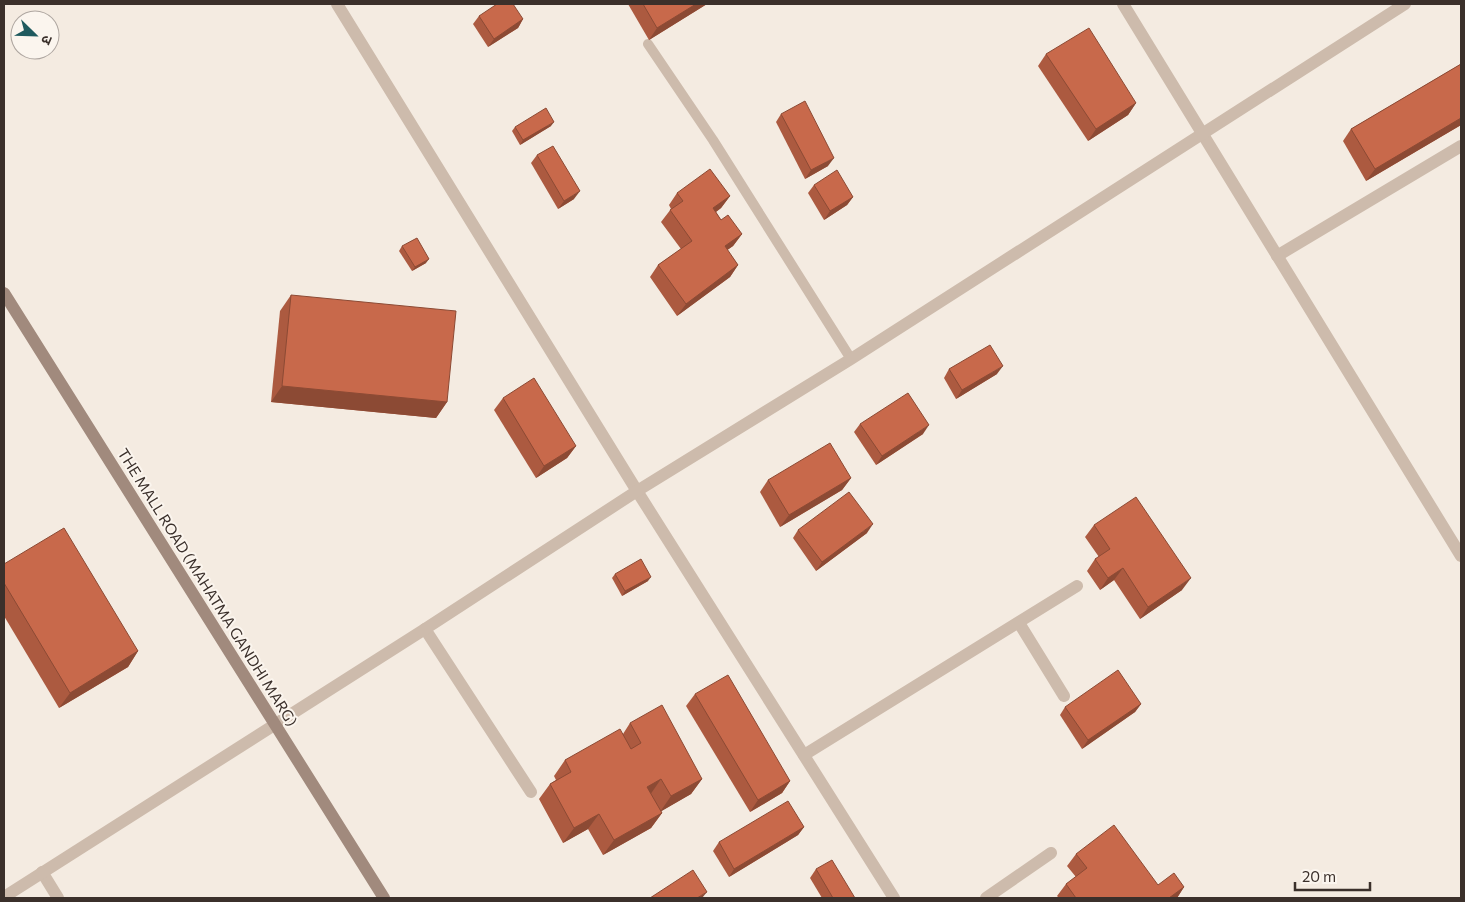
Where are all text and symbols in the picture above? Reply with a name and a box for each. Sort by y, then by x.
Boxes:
north arrow [10,10,60,60]
text: उ [38,33,57,48]
street label: THE MALL ROAD (MAHATMA GANDHI MARG) [115,445,301,729]
scale bar [1295,860,1370,892]
text: 20 m [1302,867,1336,885]

